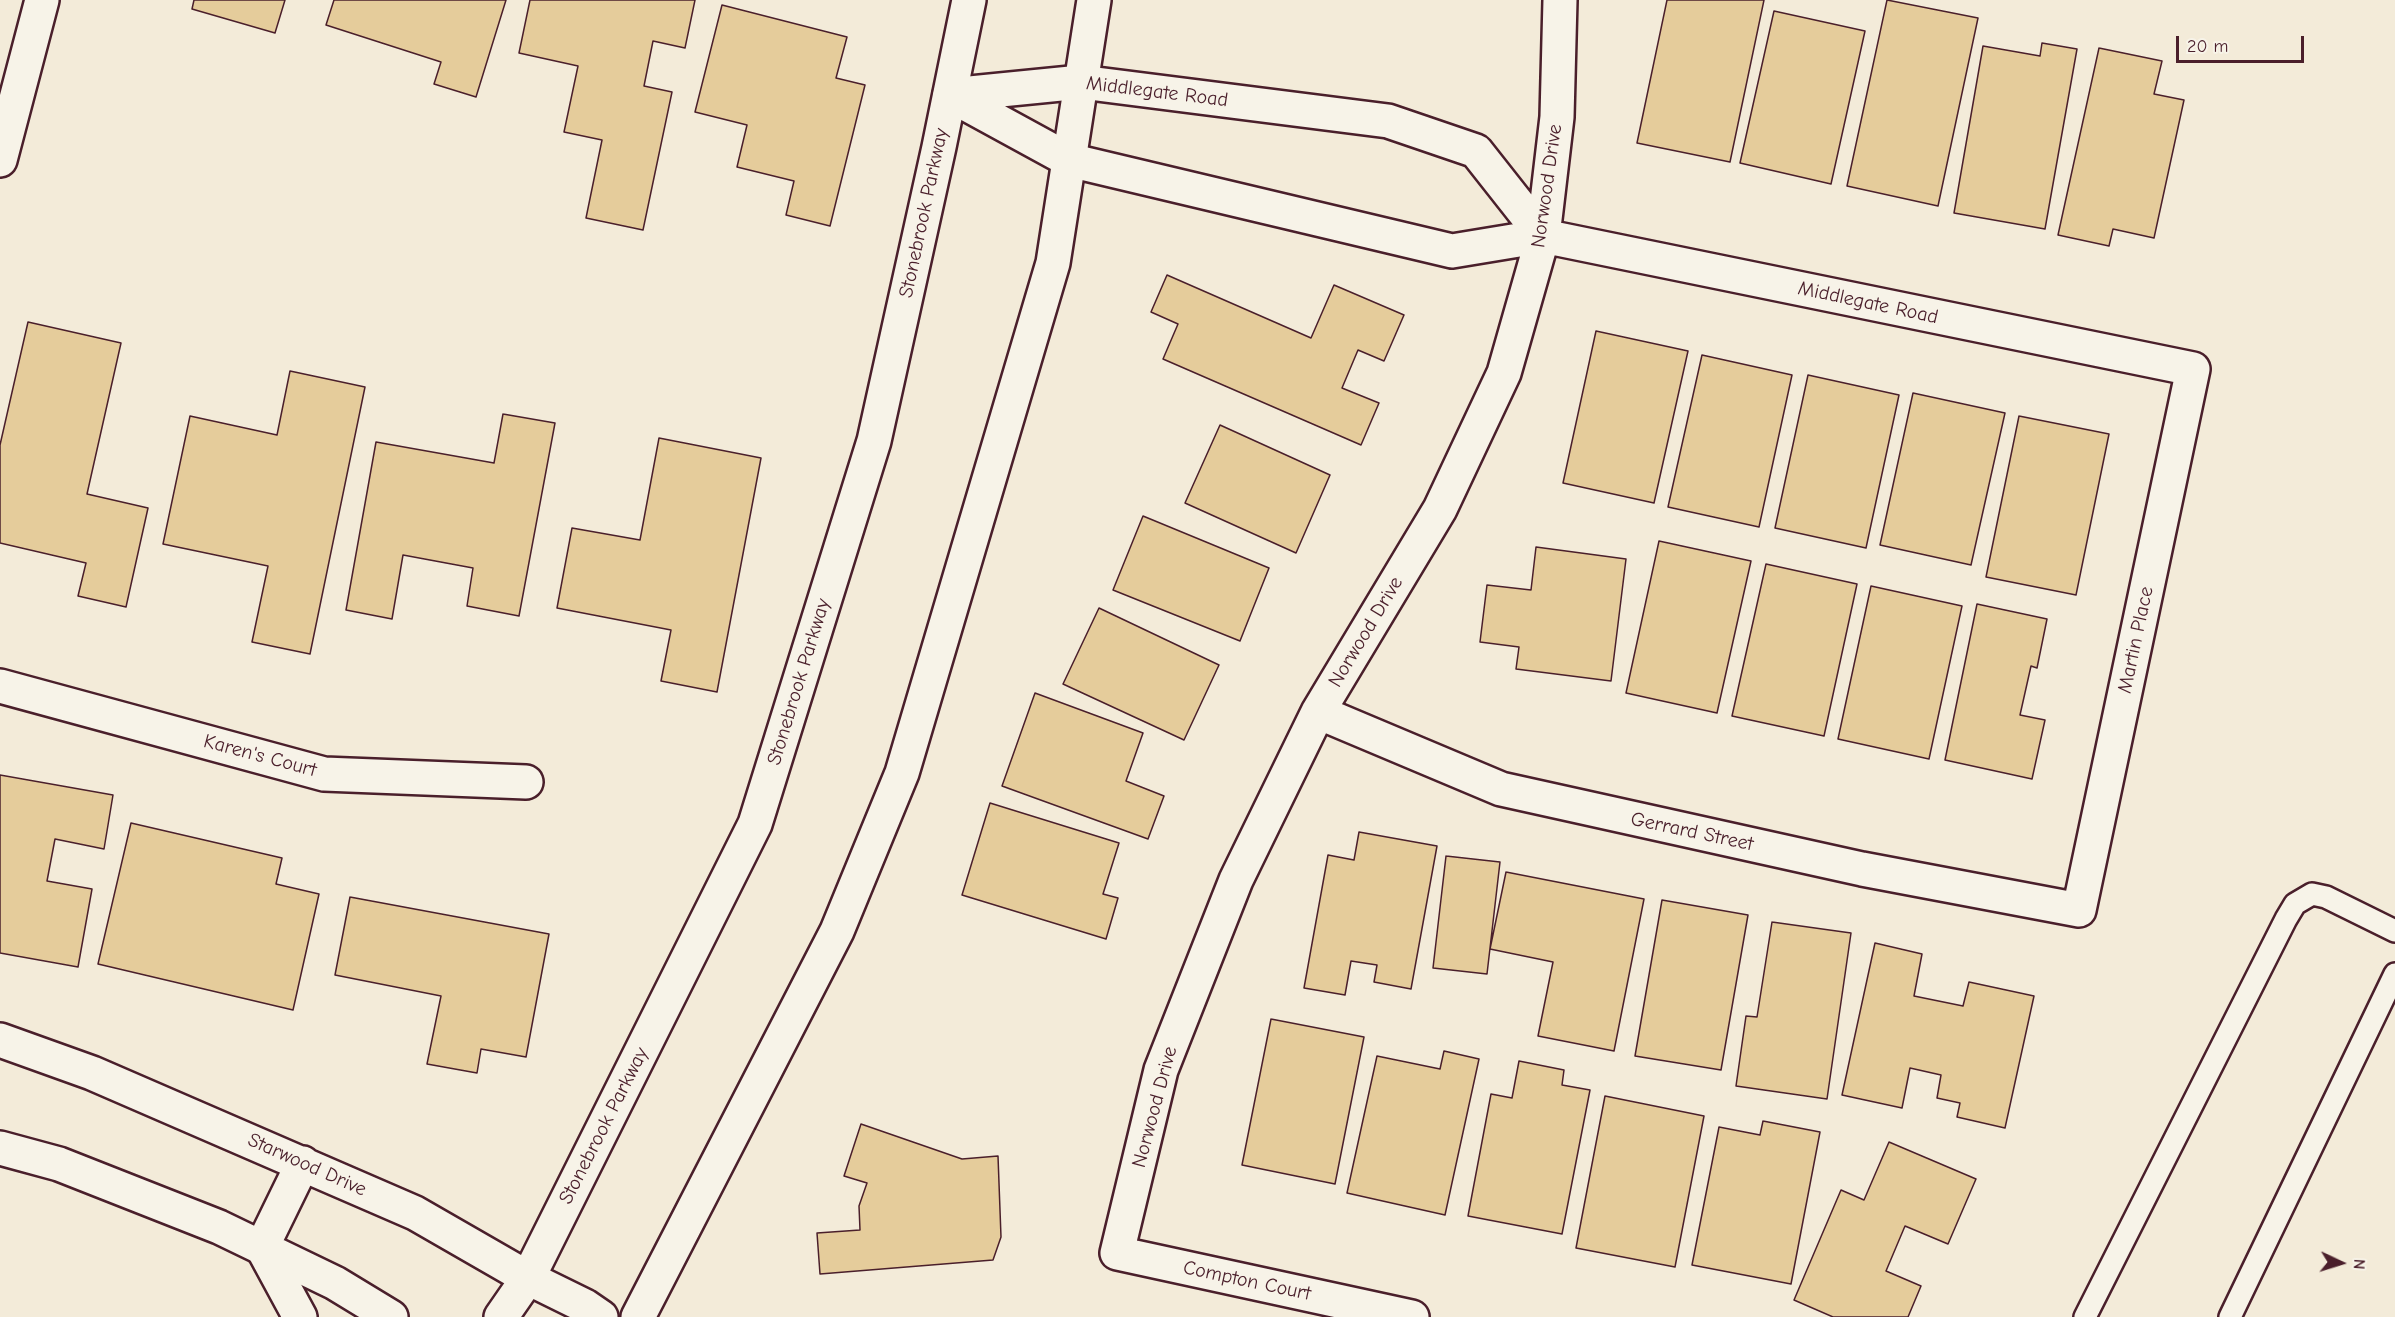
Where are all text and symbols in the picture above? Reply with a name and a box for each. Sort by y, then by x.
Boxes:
scale bar [2179,24,2306,62]
text: 20 m [2187,36,2228,57]
street label: Middlegate Road [1085,71,1229,113]
street label: Norwood Drive [1526,123,1568,249]
street label: Stonebrook Parkway [894,126,954,300]
street label: Middlegate Road [1796,276,1940,330]
street label: Norwood Drive [1324,572,1408,692]
street label: Martin Place [2113,584,2159,696]
street label: Stonebrook Parkway [762,596,836,768]
street label: Karen's Court [201,729,319,783]
street label: Gerrard Street [1628,807,1756,857]
street label: Stonebrook Parkway [554,1044,654,1208]
street label: Norwood Drive [1127,1044,1183,1170]
street label: Starwood Drive [244,1128,370,1202]
north arrow [2311,1233,2371,1293]
street label: Compton Court [1181,1256,1313,1306]
text: N [2350,1258,2368,1270]

